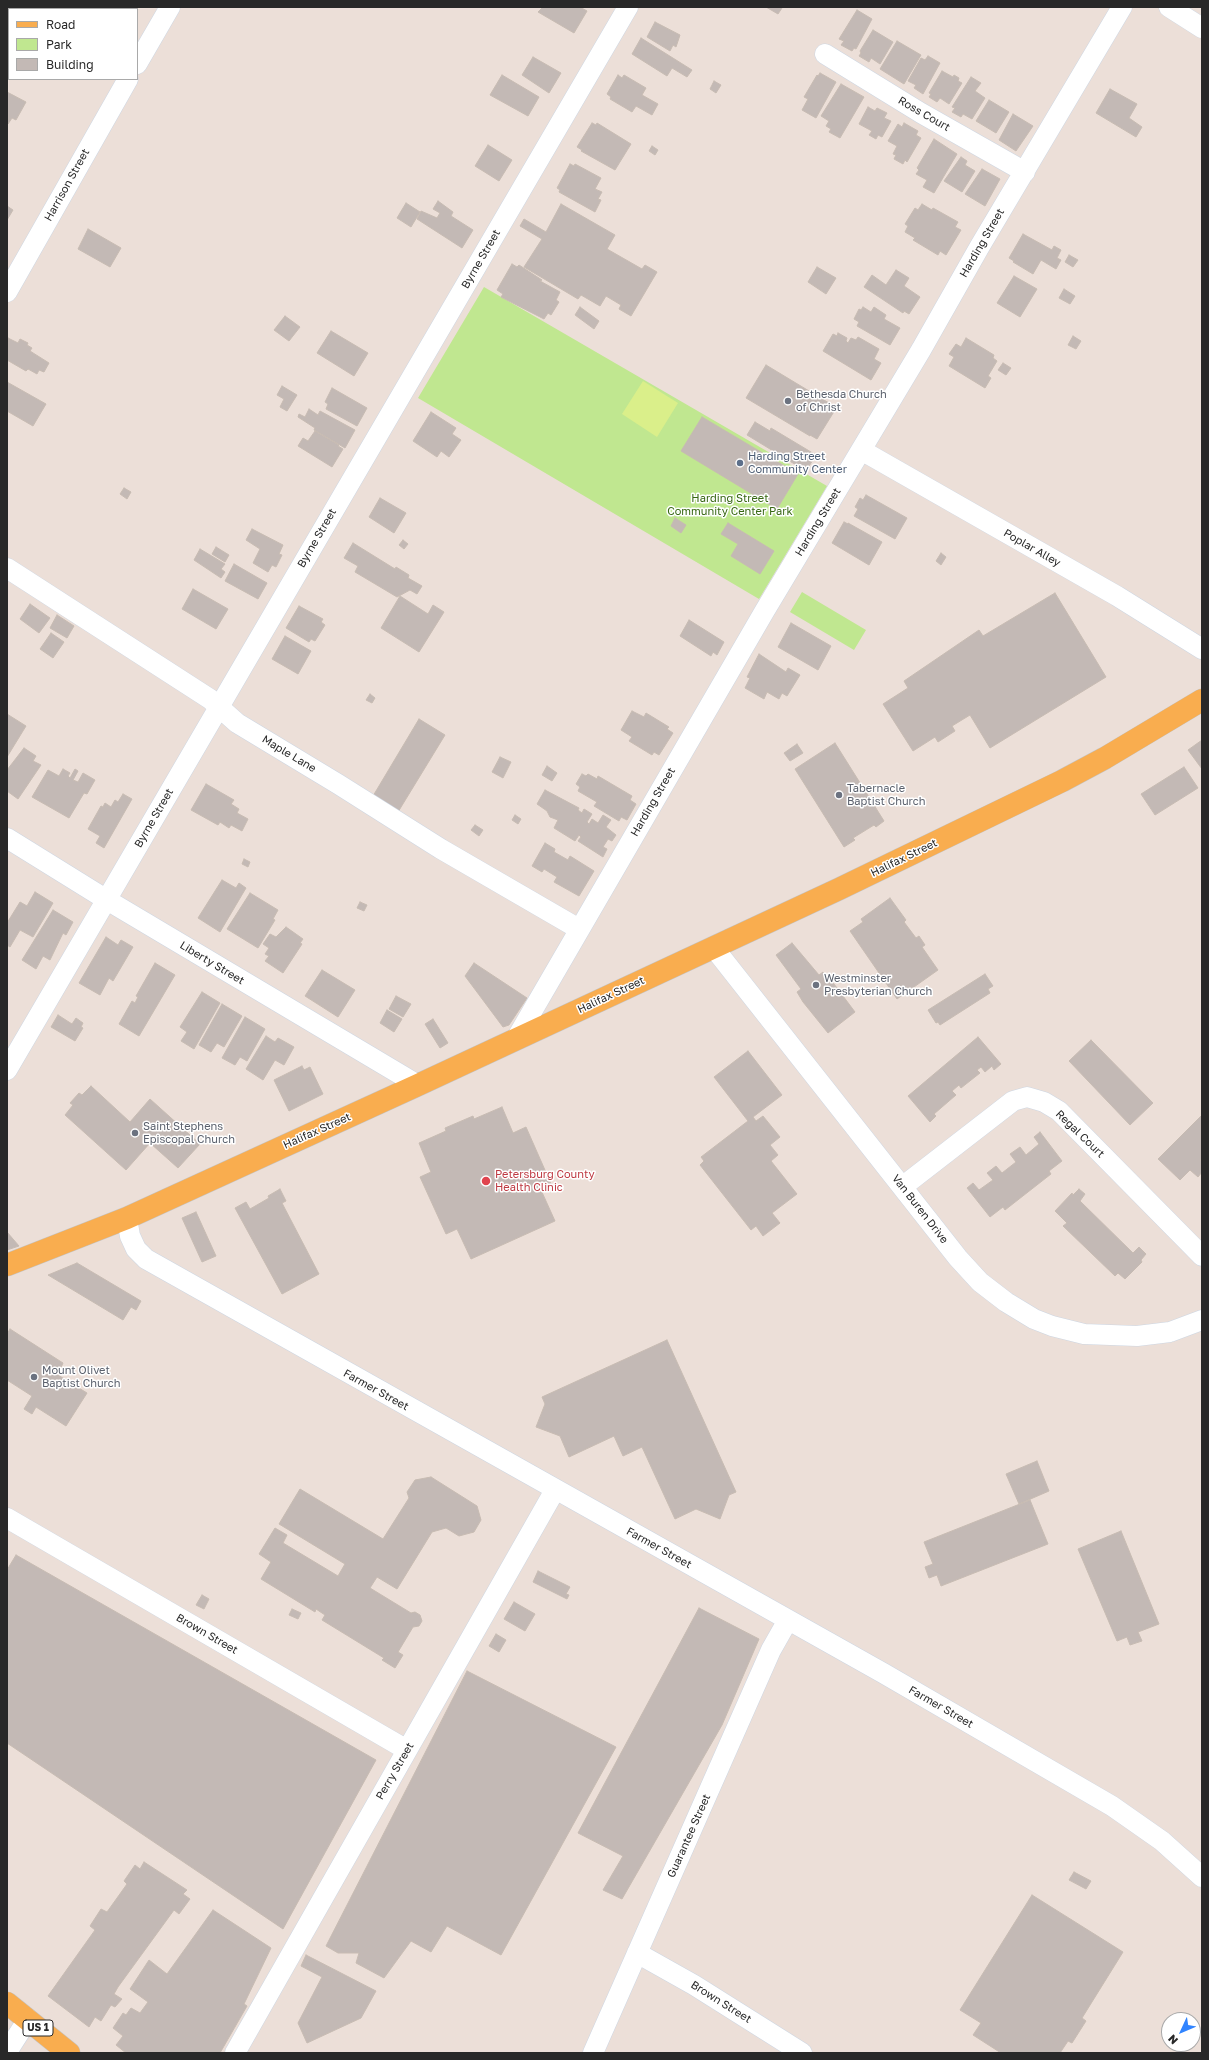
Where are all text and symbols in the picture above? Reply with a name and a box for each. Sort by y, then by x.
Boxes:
legend [8,8,138,80]
text: Road [46,17,75,32]
text: Park [46,37,72,52]
text: Building [46,57,94,72]
street label: Ross Court [896,94,952,134]
street label: Harrison Street [42,147,92,223]
street label: Harding Street [957,206,1007,280]
street label: Byrne Street [459,227,503,291]
place label: Bethesda Church of Christ [796,388,887,414]
marker: Bethesda Church of Christ [783,396,793,406]
place label: Harding Street Community Center [748,450,847,476]
marker: Harding Street Community Center [735,458,745,468]
street label: Harding Street [792,485,844,559]
park label: Harding Street Community Center Park [667,492,793,518]
street label: Byrne Street [295,506,339,570]
street label: Poplar Alley [1001,526,1063,570]
street label: Maple Lane [260,733,318,775]
street label: Harding Street [628,765,678,839]
place label: Tabernacle Baptist Church [847,782,926,808]
street label: Byrne Street [132,786,176,850]
marker: Tabernacle Baptist Church [834,790,844,800]
street label: Halifax Street [869,836,939,880]
street label: Liberty Street [177,939,247,987]
place label: Westminster Presbyterian Church [824,972,932,998]
street label: Halifax Street [575,974,647,1016]
marker: Westminster Presbyterian Church [811,980,821,990]
street label: Regal Court [1053,1107,1107,1161]
street label: Halifax Street [281,1110,353,1152]
place label: Saint Stephens Episcopal Church [143,1120,235,1146]
marker: Saint Stephens Episcopal Church [130,1128,140,1138]
place label: Petersburg County Health Clinic [495,1168,595,1194]
street label: Van Buren Drive [889,1172,951,1246]
marker: Petersburg County Health Clinic [480,1175,492,1187]
place label: Mount Olivet Baptist Church [42,1364,121,1390]
street label: Farmer Street [341,1367,411,1413]
marker: Mount Olivet Baptist Church [29,1372,39,1382]
street label: Farmer Street [624,1525,694,1571]
street label: Brown Street [174,1611,240,1657]
street label: Farmer Street [906,1683,976,1731]
street label: Perry Street [373,1740,417,1802]
street label: Guarantee Street [665,1792,713,1880]
street label: Brown Street [688,1978,754,2026]
north arrow [1161,2012,1201,2052]
road number: US 1 [23,2020,53,2036]
text: N [1165,2032,1180,2048]

